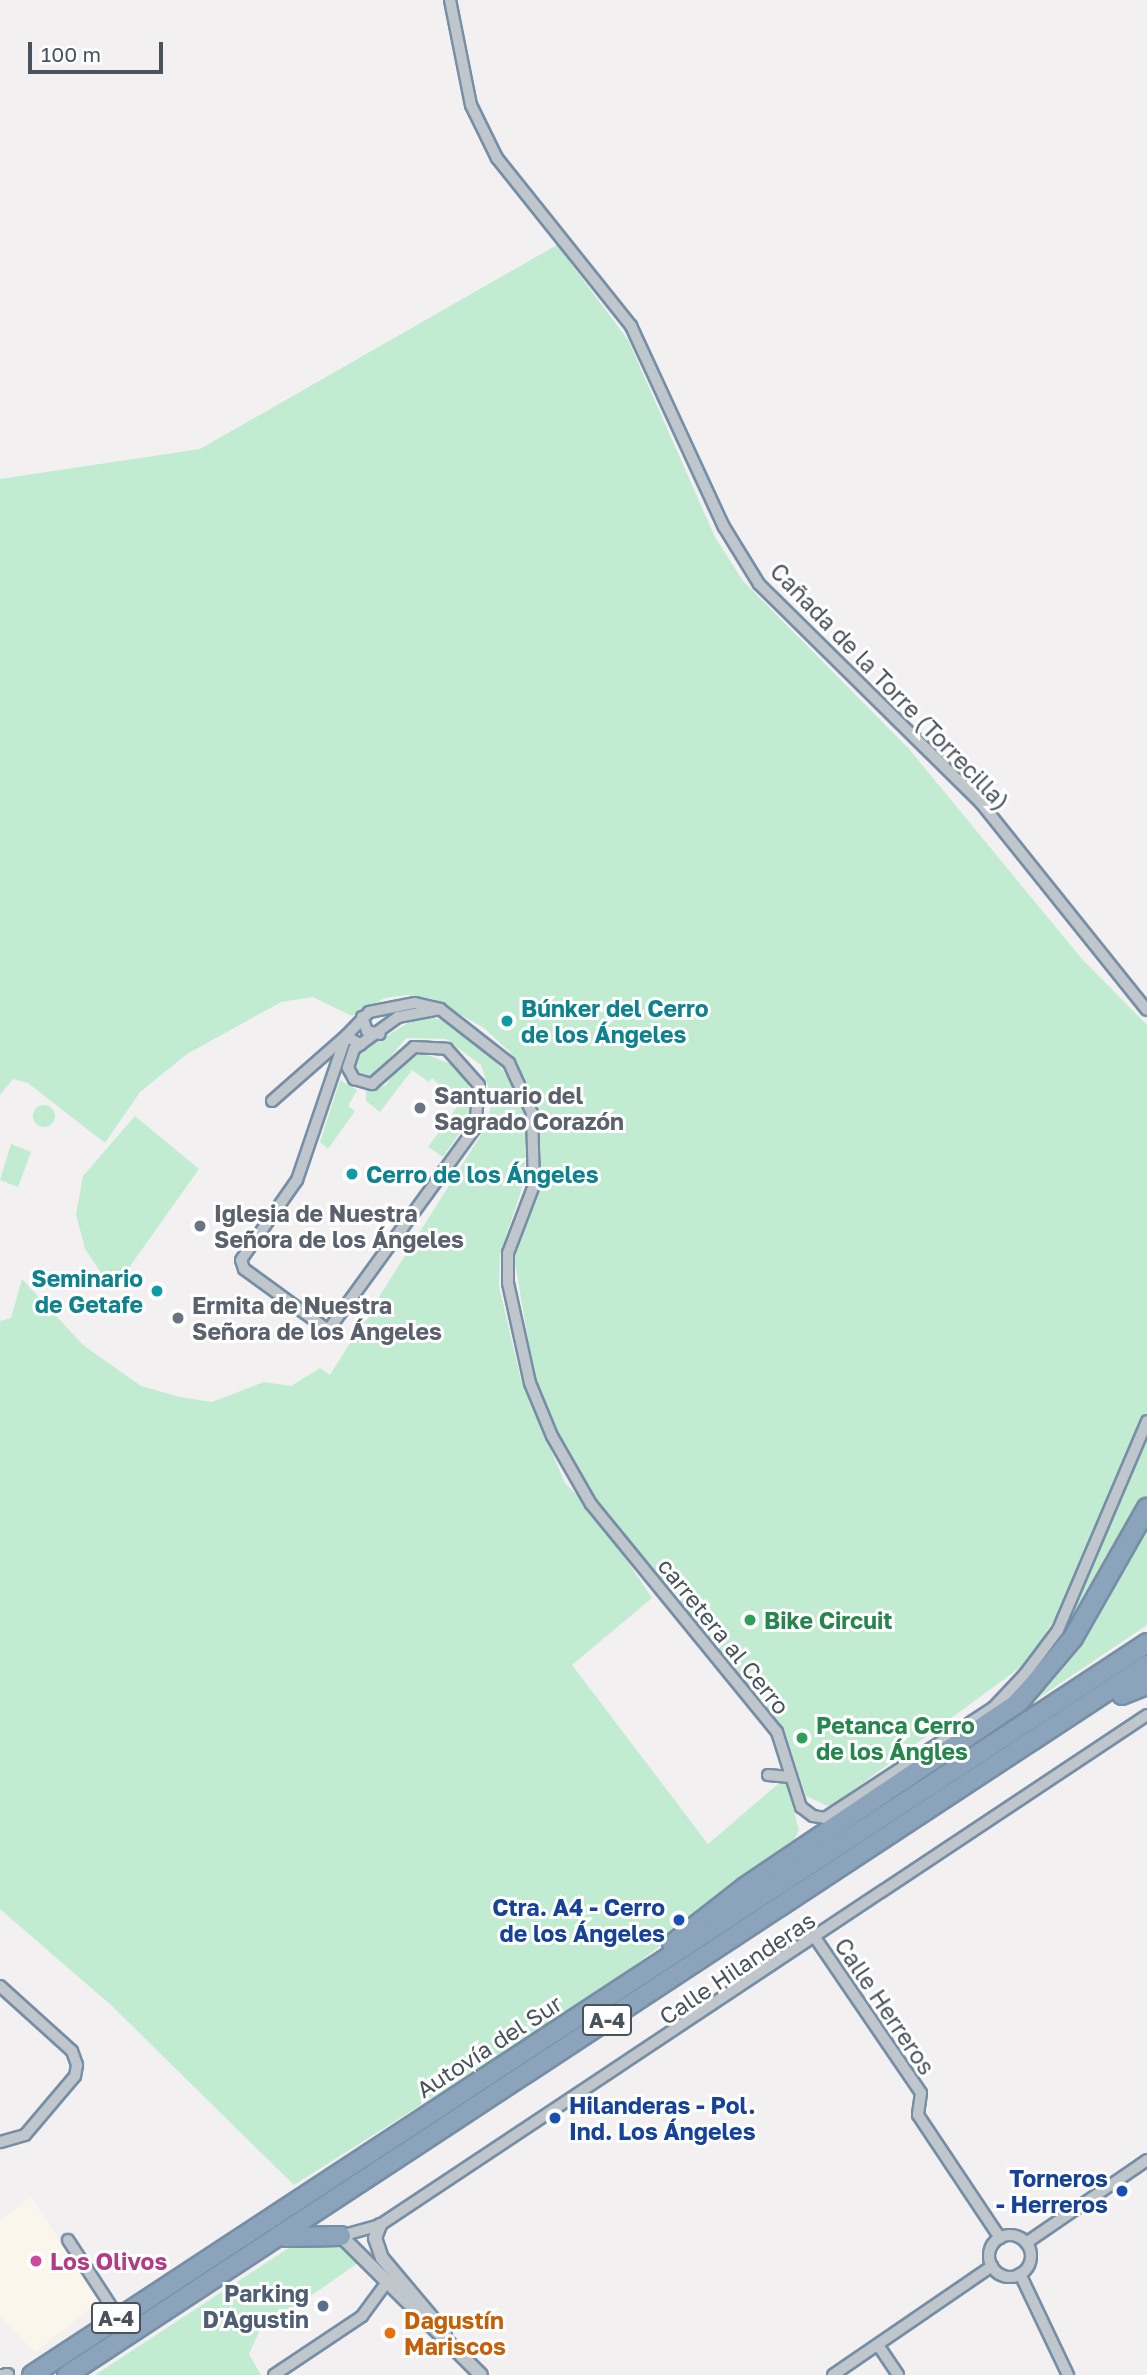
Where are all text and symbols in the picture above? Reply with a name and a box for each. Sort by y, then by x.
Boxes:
scale bar [32,28,166,72]
text: 100 m [41,41,101,67]
street label: Cañada de la Torre (Torrecilla) [765,557,1015,815]
place label: Búnker del Cerro de los Ángeles [521,994,708,1048]
marker: Búnker del Cerro de los Ángeles [499,1013,515,1029]
place label: Santuario del Sagrado Corazón [434,1081,624,1135]
marker: Santuario del Sagrado Corazón [412,1100,428,1116]
place label: Cerro de los Ángeles [366,1160,599,1188]
marker: Cerro de los Ángeles [344,1166,360,1182]
place label: Iglesia de Nuestra Señora de los Ángeles [214,1199,464,1253]
marker: Iglesia de Nuestra Señora de los Ángeles [192,1218,208,1234]
place label: Seminario de Getafe [31,1264,143,1318]
marker: Seminario de Getafe [149,1283,165,1299]
place label: Ermita de Nuestra Señora de los Ángeles [192,1291,442,1345]
marker: Ermita de Nuestra Señora de los Ángeles [170,1310,186,1326]
street label: carretera al Cerro [652,1552,796,1720]
place label: Bike Circuit [764,1606,892,1634]
marker: Bike Circuit [742,1612,758,1628]
place label: Petanca Cerro de los Ángles [816,1711,975,1765]
marker: Petanca Cerro de los Ángles [794,1730,810,1746]
place label: Ctra. A4 - Cerro de los Ángeles [492,1893,665,1947]
street label: Calle Hilanderas [654,1906,820,2030]
marker: Ctra. A4 - Cerro de los Ángeles [671,1912,687,1928]
street label: Calle Herreros [829,1932,941,2080]
street label: Autovía del Sur [411,1989,567,2103]
road number: A-4 [581,2002,633,2038]
place label: Hilanderas - Pol. Ind. Los Ángeles [569,2091,756,2145]
marker: Hilanderas - Pol. Ind. Los Ángeles [547,2110,563,2126]
place label: Torneros - Herreros [996,2164,1108,2218]
marker: Torneros - Herreros [1114,2183,1130,2199]
place label: Los Olivos [50,2247,167,2275]
marker: Los Olivos [28,2253,44,2269]
place label: Parking D'Agustin [202,2279,309,2333]
marker: Parking D'Agustin [315,2298,331,2314]
road number: A-4 [90,2300,142,2336]
place label: Dagustín Mariscos [404,2306,506,2360]
marker: Dagustín Mariscos [382,2325,398,2341]

